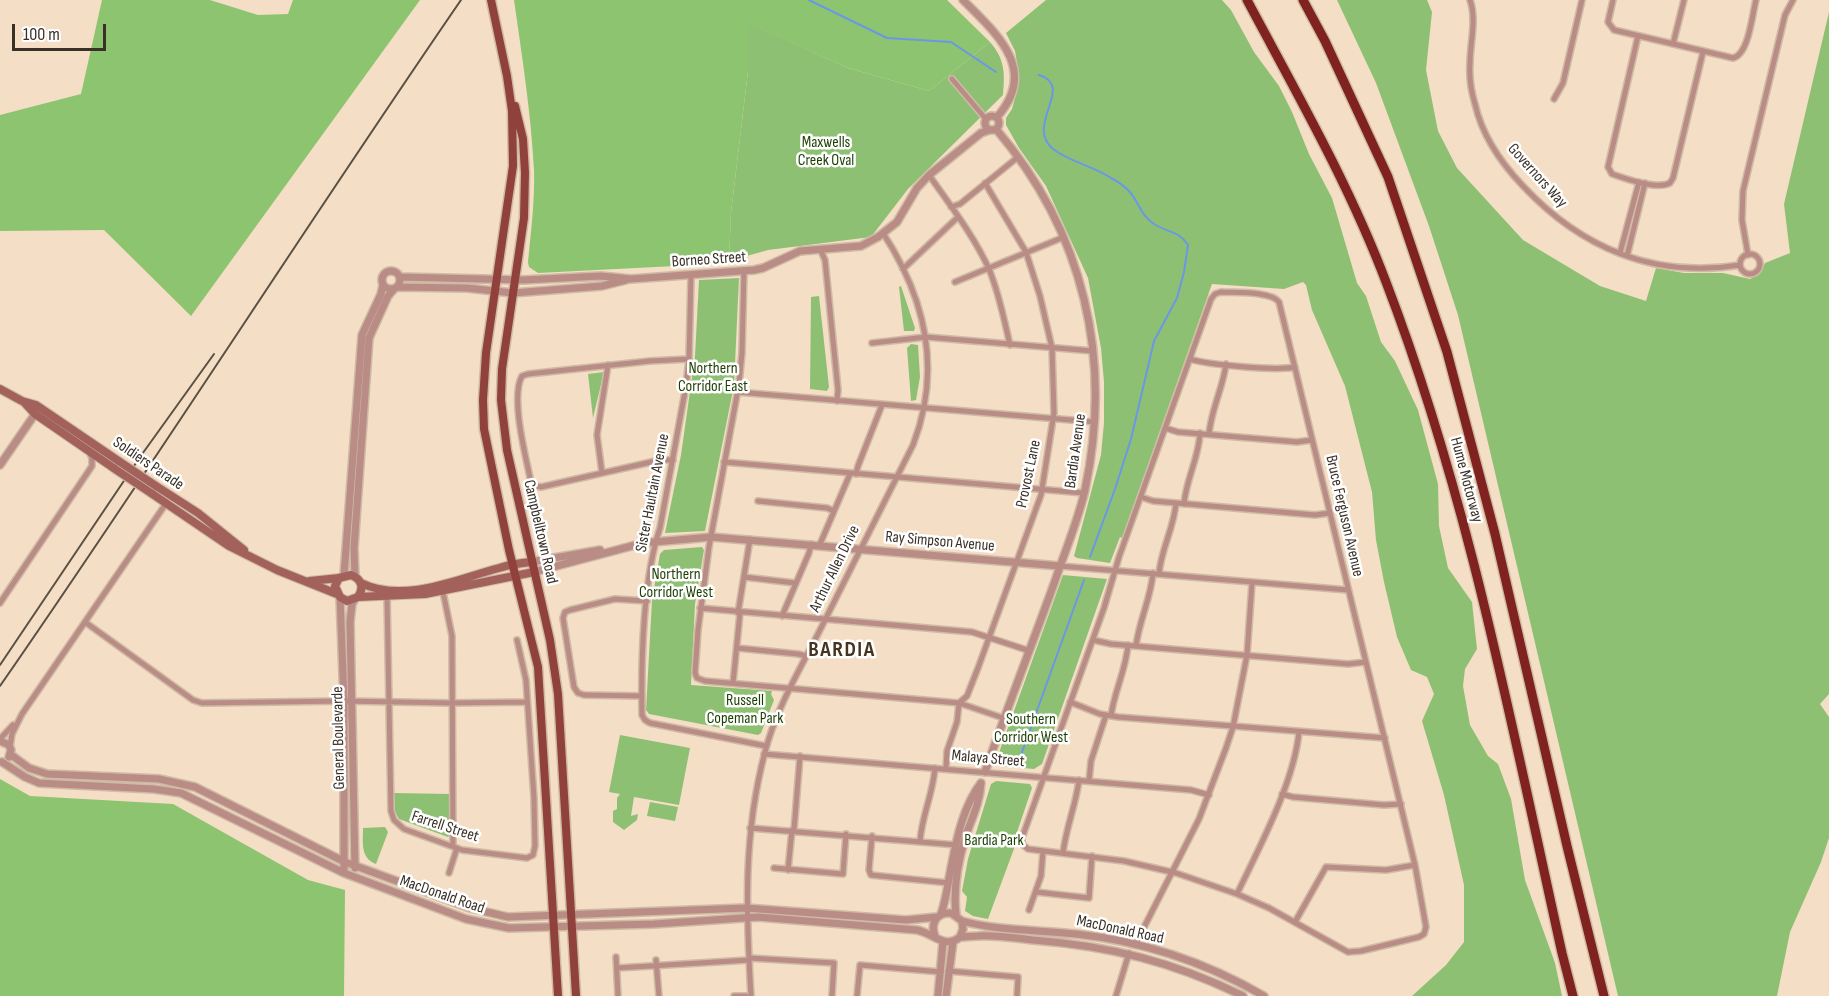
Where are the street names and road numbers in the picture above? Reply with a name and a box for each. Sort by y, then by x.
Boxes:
street label: Governors Way [1503,140,1571,212]
street label: Borneo Street [671,248,747,272]
street label: Bardia Avenue [1061,412,1091,490]
street label: Sister Haultain Avenue [632,432,674,554]
street label: Soldiers Parade [109,433,187,495]
street label: Hume Motorway [1445,435,1487,525]
street label: Provost Lane [1012,438,1046,510]
street label: Bruce Ferguson Avenue [1321,453,1367,579]
street label: Campbelltown Road [519,478,561,586]
street label: Arthur Allen Drive [806,522,864,616]
street label: Ray Simpson Avenue [885,528,995,556]
street label: General Boulevarde [329,686,349,790]
street label: Malaya Street [951,746,1025,772]
street label: Farrell Street [409,807,481,847]
street label: MacDonald Road [397,872,487,918]
street label: MacDonald Road [1075,911,1165,949]

